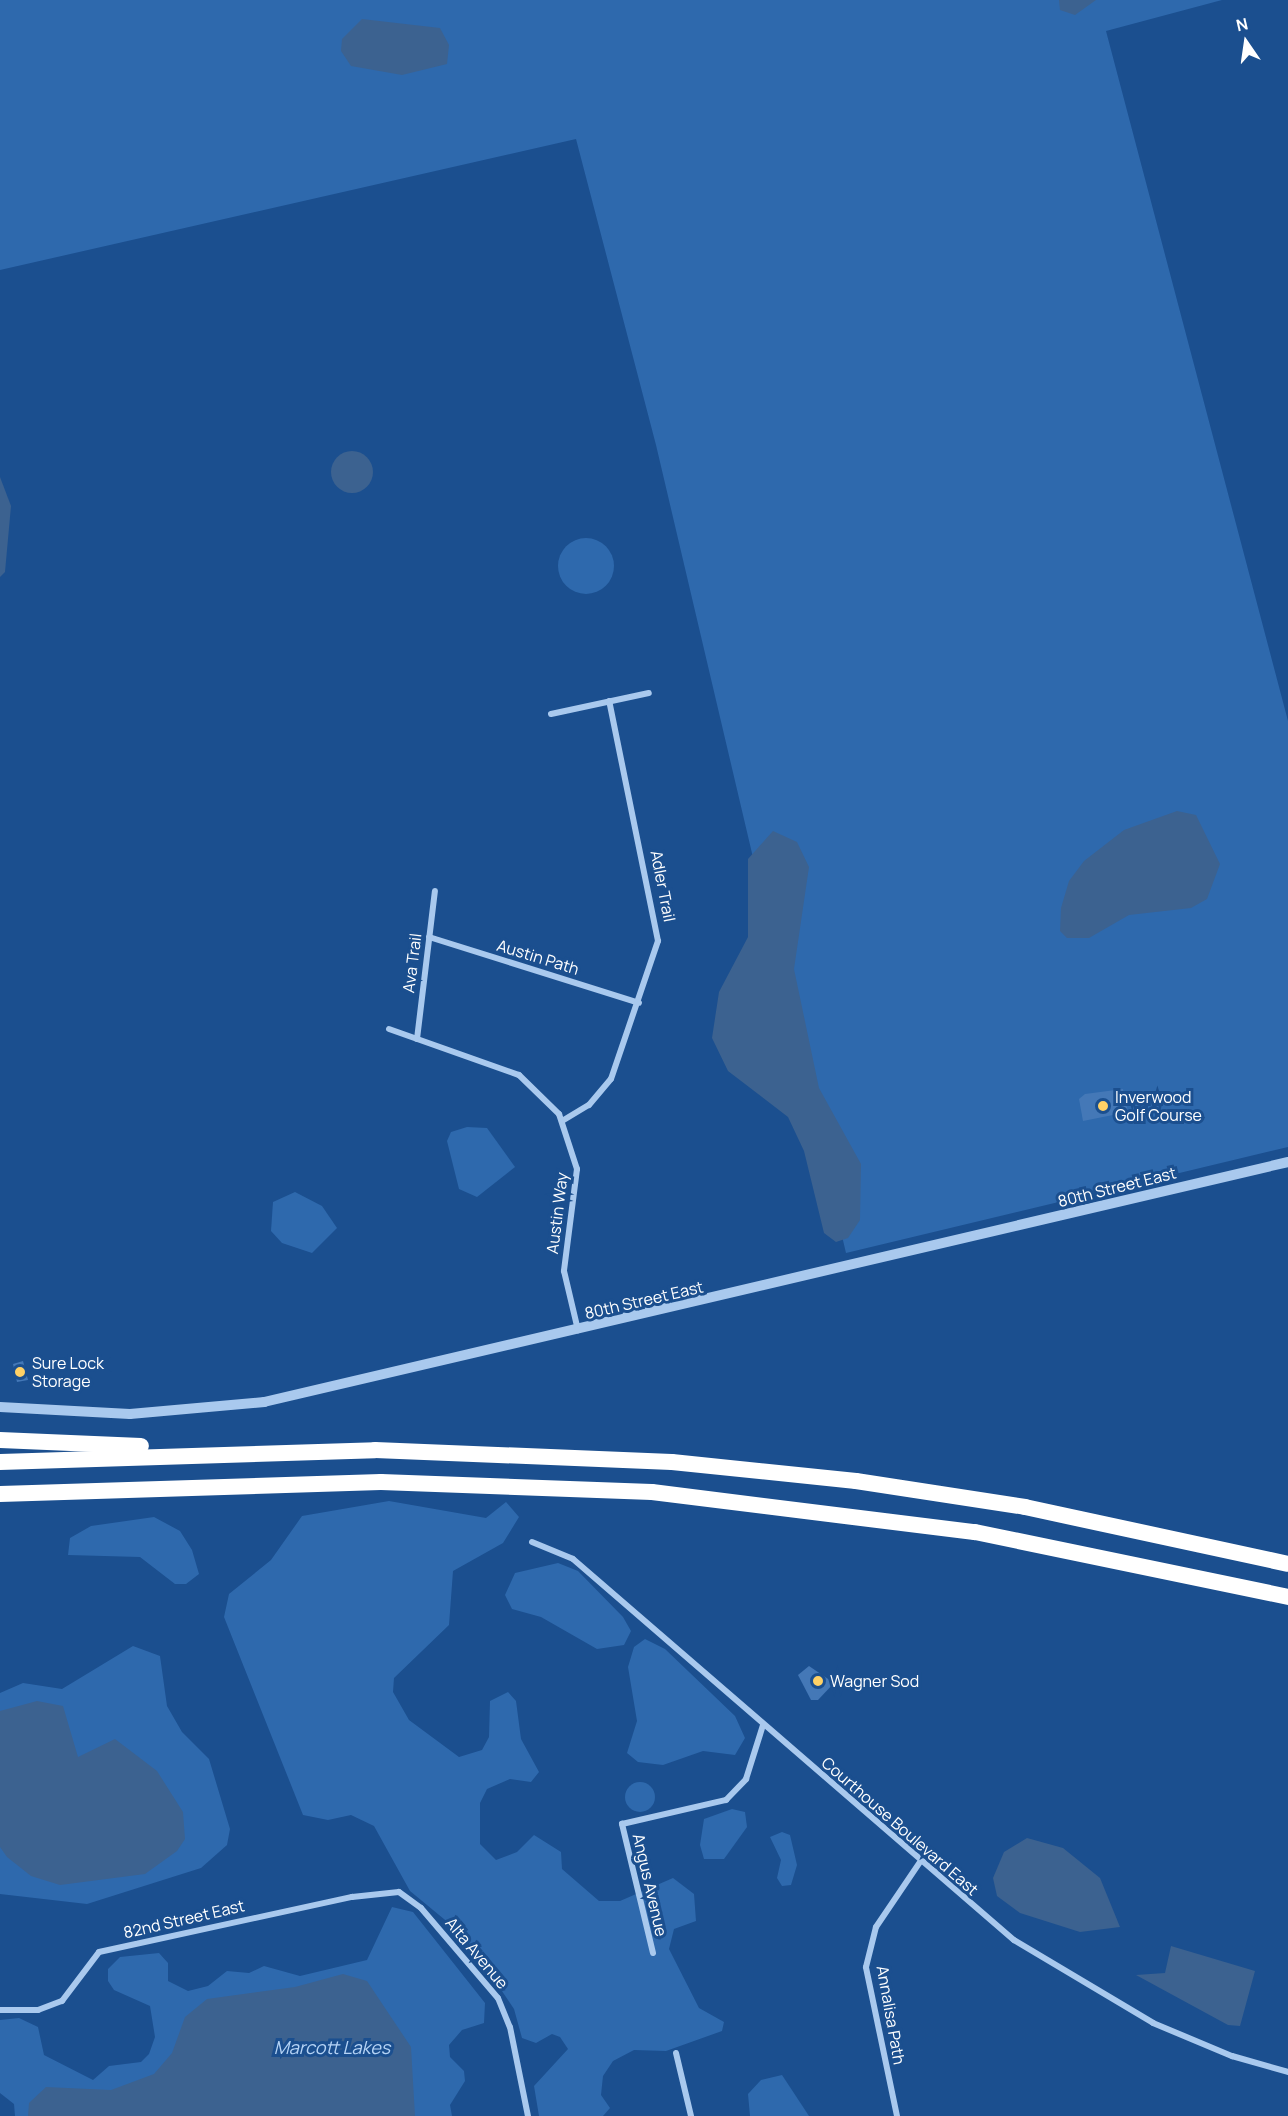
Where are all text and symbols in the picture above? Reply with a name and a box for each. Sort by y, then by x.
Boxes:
north arrow [1216,12,1276,72]
text: N [1234,12,1250,36]
street label: Adler Trail [647,849,679,923]
street label: Ava Trail [399,932,425,994]
street label: Austin Path [495,935,581,979]
place label: Inverwood Golf Course [1115,1087,1202,1125]
marker: Inverwood Golf Course [1096,1099,1110,1113]
street label: 80th Street East [1056,1163,1178,1211]
street label: Austin Way [542,1171,572,1255]
street label: 80th Street East [583,1277,705,1323]
place label: Sure Lock Storage [32,1353,104,1391]
marker: Sure Lock Storage [13,1365,27,1379]
place label: Wagner Sod [830,1671,919,1691]
marker: Wagner Sod [811,1674,825,1688]
street label: Courthouse Boulevard East [818,1753,982,1899]
street label: Angus Avenue [629,1832,671,1938]
street label: 82nd Street East [122,1896,246,1942]
street label: Alta Avenue [442,1913,512,1993]
street label: Annalisa Path [873,1964,909,2066]
water label: Marcott Lakes [274,2036,390,2058]

